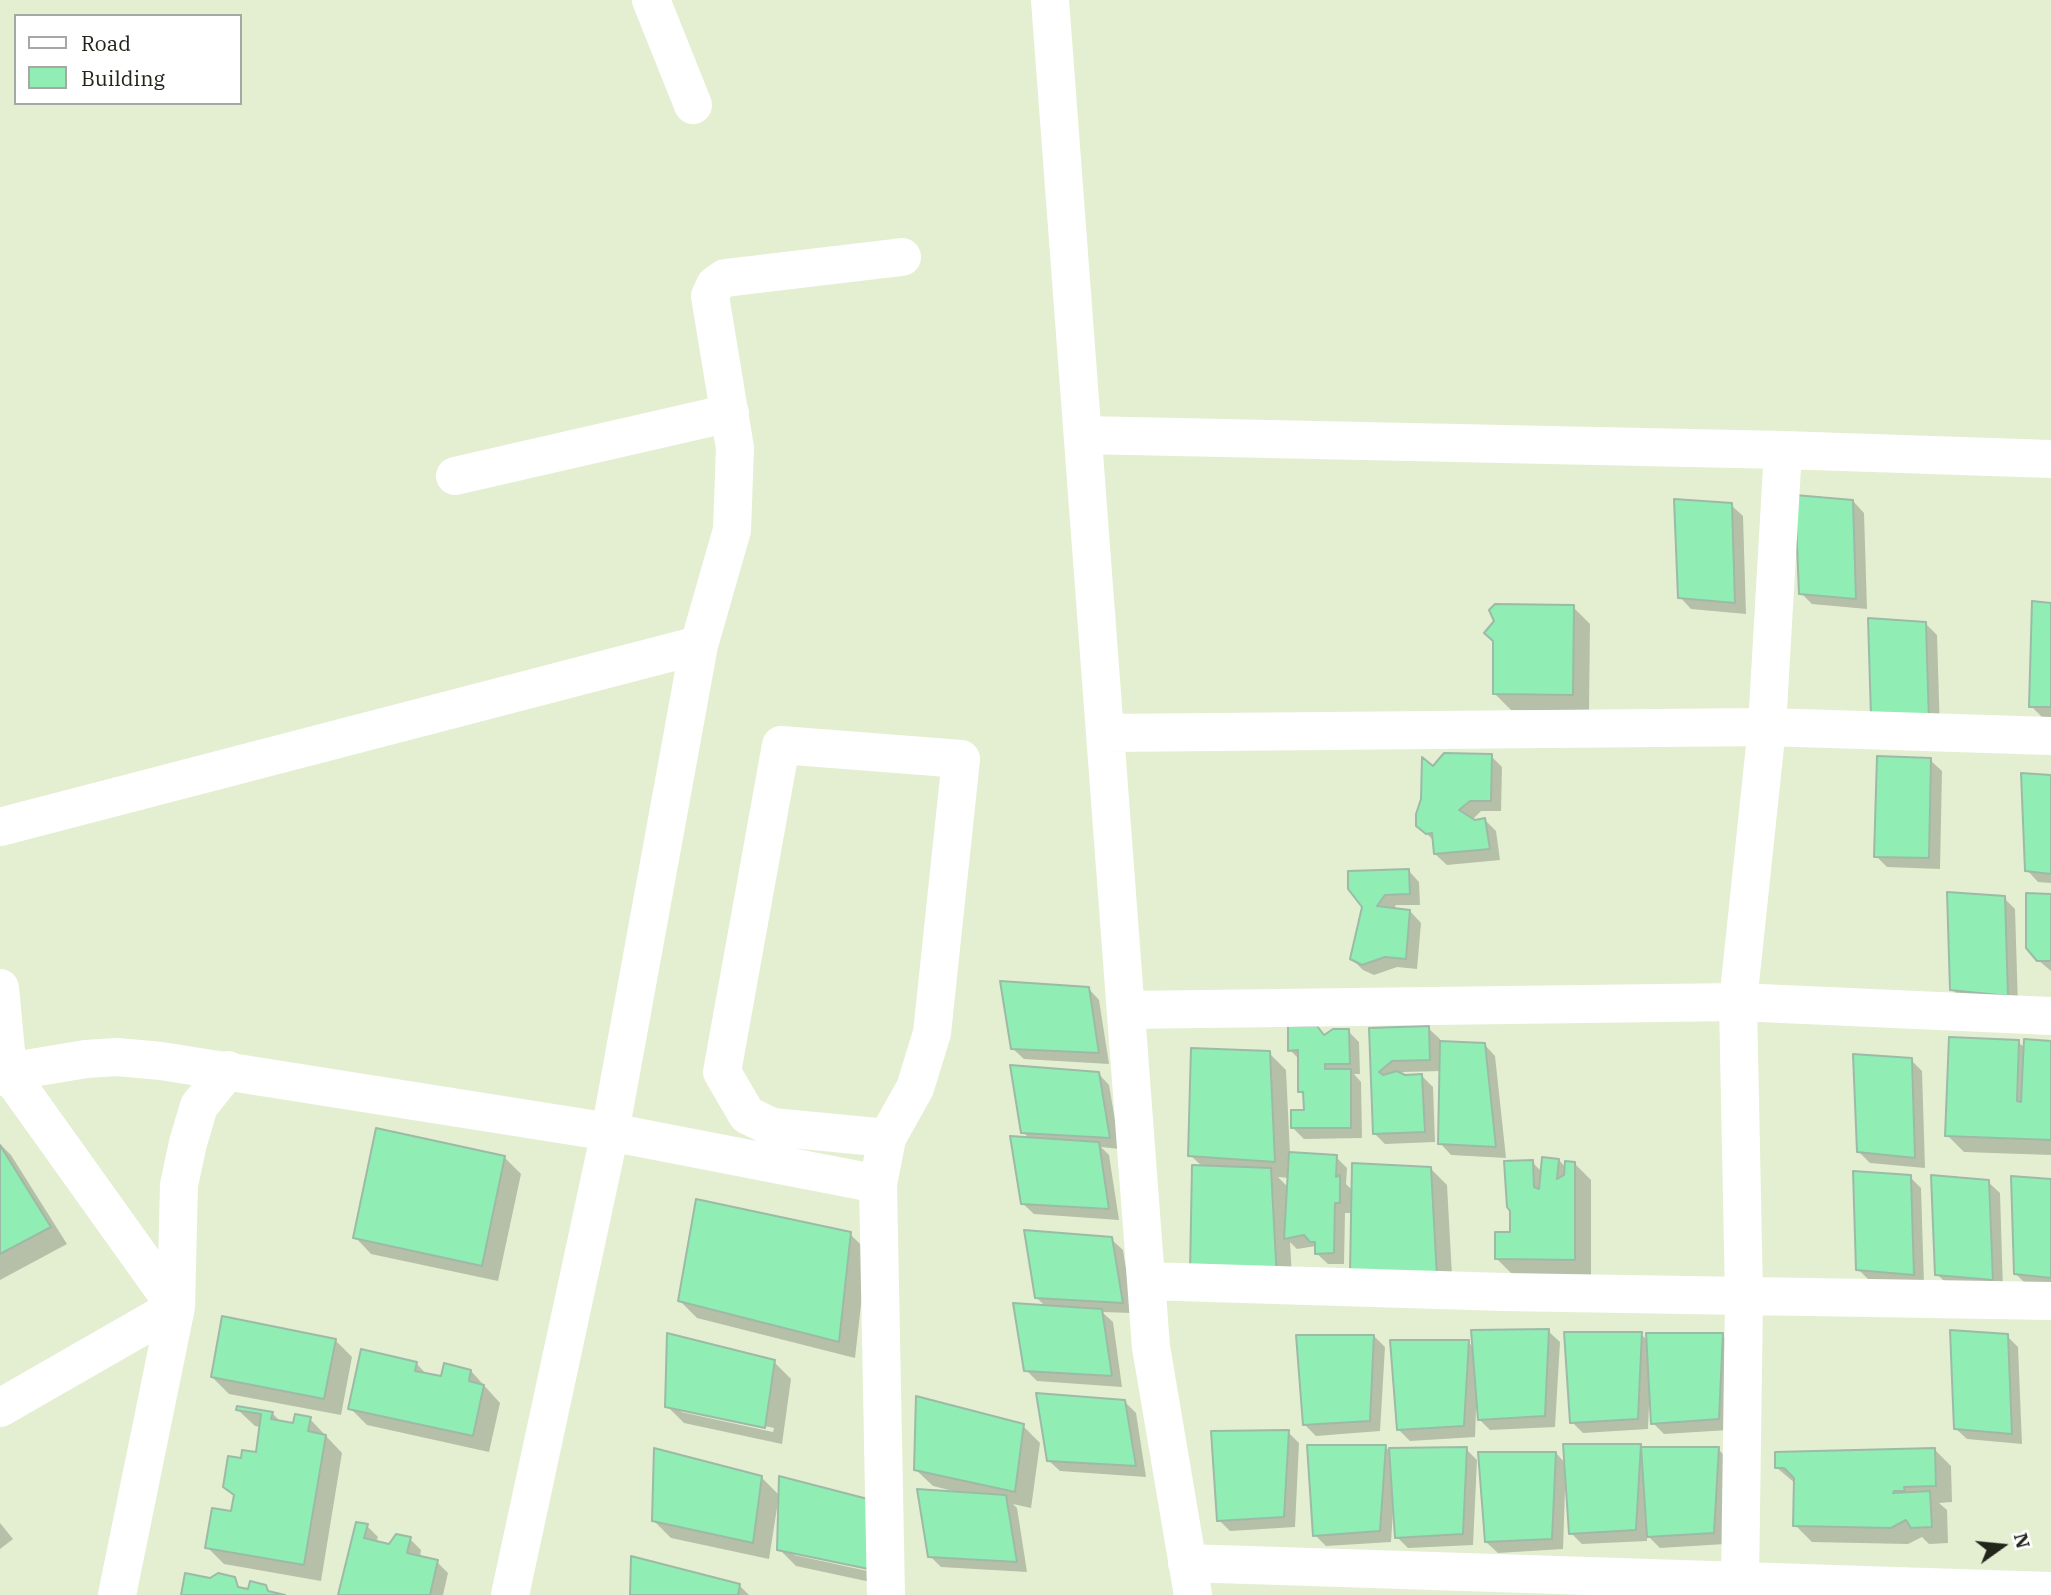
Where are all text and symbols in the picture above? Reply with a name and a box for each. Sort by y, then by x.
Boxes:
legend [14,14,242,105]
text: Road [81,29,131,57]
text: Building [81,64,165,92]
north arrow [1967,1511,2037,1581]
text: N [2009,1530,2036,1551]

